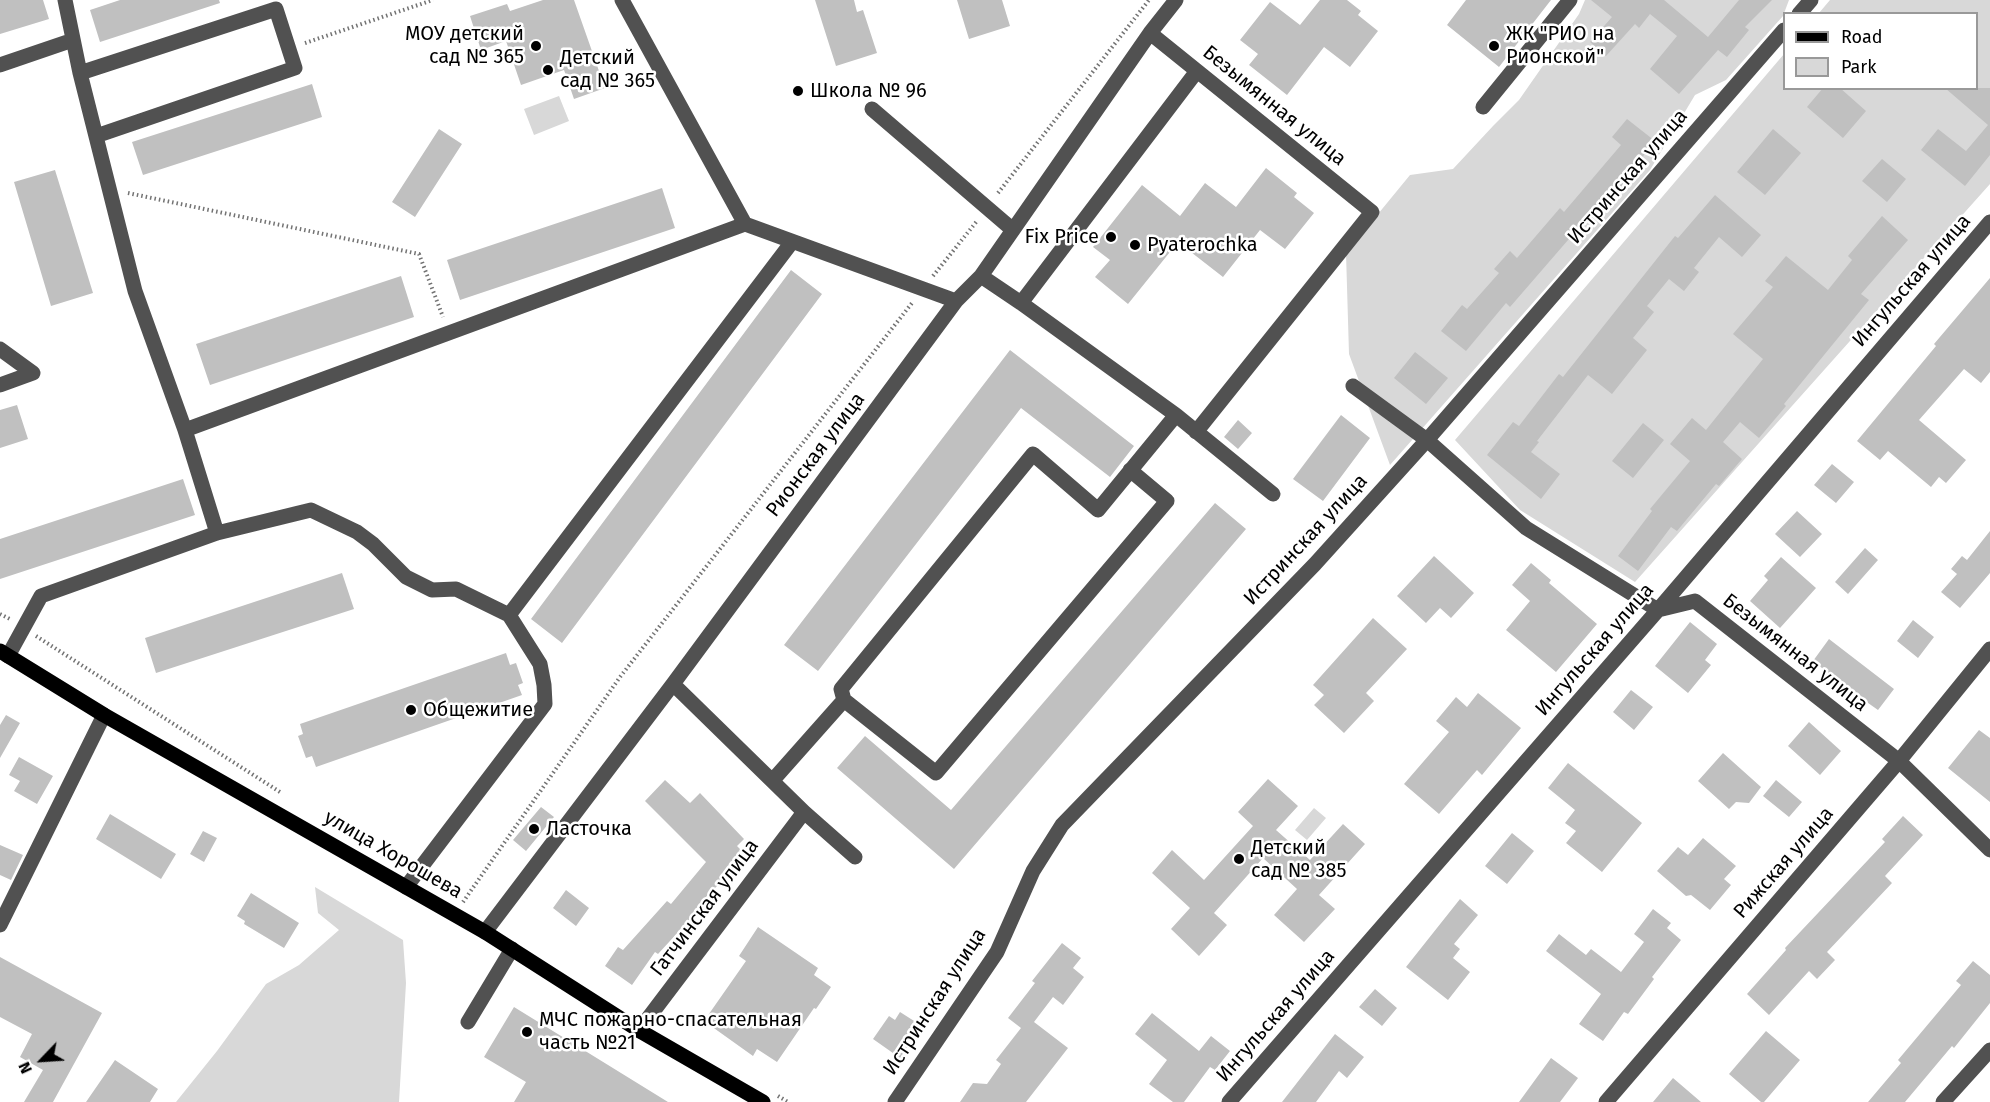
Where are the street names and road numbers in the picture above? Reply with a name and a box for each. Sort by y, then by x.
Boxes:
street label: Безымянная улица [1197,41,1351,171]
street label: Истринская улица [1563,105,1693,249]
street label: Ингульская улица [1848,210,1976,352]
street label: Рионская улица [761,388,871,522]
street label: Истринская улица [1239,469,1373,611]
street label: Ингульская улица [1531,579,1659,721]
street label: Безымянная улица [1718,589,1872,717]
street label: Рижская улица [1729,802,1839,924]
street label: улица Хорошева [320,806,466,904]
street label: Гатчинская улица [646,835,764,981]
street label: Истринская улица [878,924,992,1080]
street label: Ингульская улица [1212,945,1340,1087]

